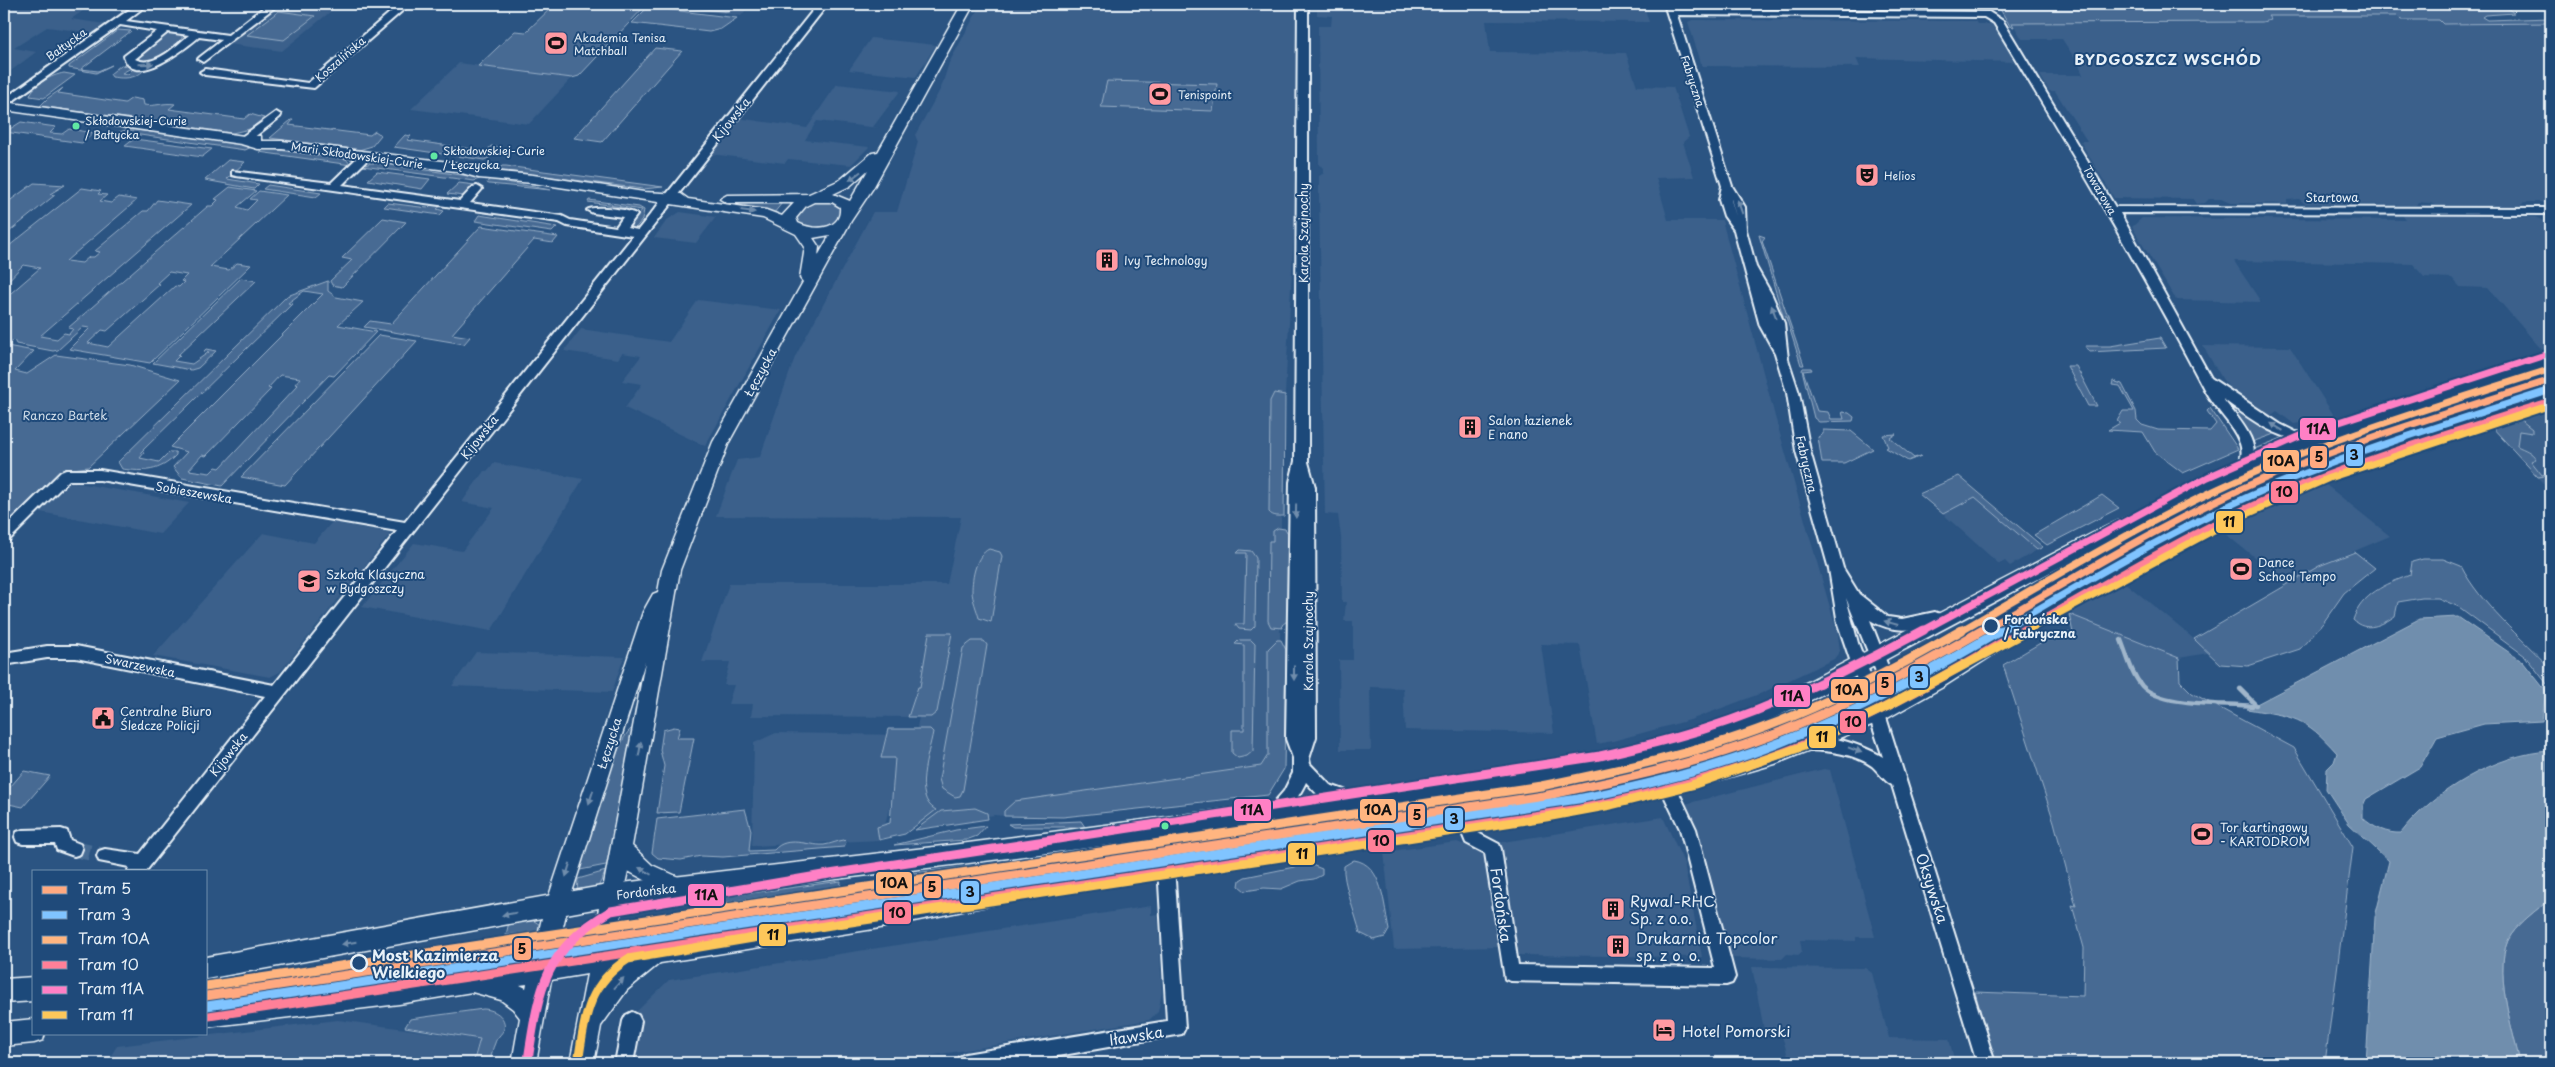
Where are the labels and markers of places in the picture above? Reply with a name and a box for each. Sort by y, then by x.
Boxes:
place label: Akademia Tenisa Matchball [574,29,667,59]
sports icon: Akademia Tenisa Matchball [543,30,569,56]
sports icon: Tenispoint [1147,81,1173,107]
place label: Tenispoint [1178,86,1232,103]
place label: Skłodowskiej-Curie / Bałtycka [85,112,187,143]
marker: Skłodowskiej-Curie / Bałtycka [71,121,81,131]
place label: Skłodowskiej-Curie / Łęczycka [443,142,545,173]
marker: Skłodowskiej-Curie / Łęczycka [429,151,439,161]
theatre icon: Helios [1854,162,1880,188]
place label: Helios [1884,167,1915,184]
building icon: Ivy Technology [1094,247,1120,273]
place label: Ivy Technology [1124,251,1207,269]
place label: Salon łazienek E nano [1488,411,1572,443]
building icon: Salon łazienek E nano [1457,414,1483,440]
place label: Dance School Tempo [2258,553,2336,585]
sports icon: Dance School Tempo [2228,556,2254,582]
place label: Szkoła Klasyczna w Bydgoszczy [326,565,425,597]
school or university icon: Szkoła Klasyczna w Bydgoszczy [296,568,322,594]
place label: Fordońska / Fabryczna [2003,610,2076,642]
marker: Fordońska / Fabryczna [1982,617,2000,635]
place label: Centralne Biuro Śledcze Policji [120,702,212,734]
public building icon: Centralne Biuro Śledcze Policji [90,705,116,731]
place label: Tor kartingowy - KARTODROM [2220,818,2310,850]
unlabelled marker [1160,821,1170,831]
sports icon: Tor kartingowy - KARTODROM [2189,821,2215,847]
place label: Rywal-RHC Sp. z o.o. [1630,889,1715,929]
building icon: Rywal-RHC Sp. z o.o. [1600,896,1626,922]
place label: Drukarnia Topcolor sp. z o. o. [1636,926,1777,966]
building icon: Drukarnia Topcolor sp. z o. o. [1605,933,1631,959]
place label: Most Kazimierza Wielkiego [372,943,499,983]
marker: Most Kazimierza Wielkiego [350,954,368,972]
hotel icon: Hotel Pomorski [1651,1017,1677,1043]
place label: Hotel Pomorski [1682,1019,1790,1042]

